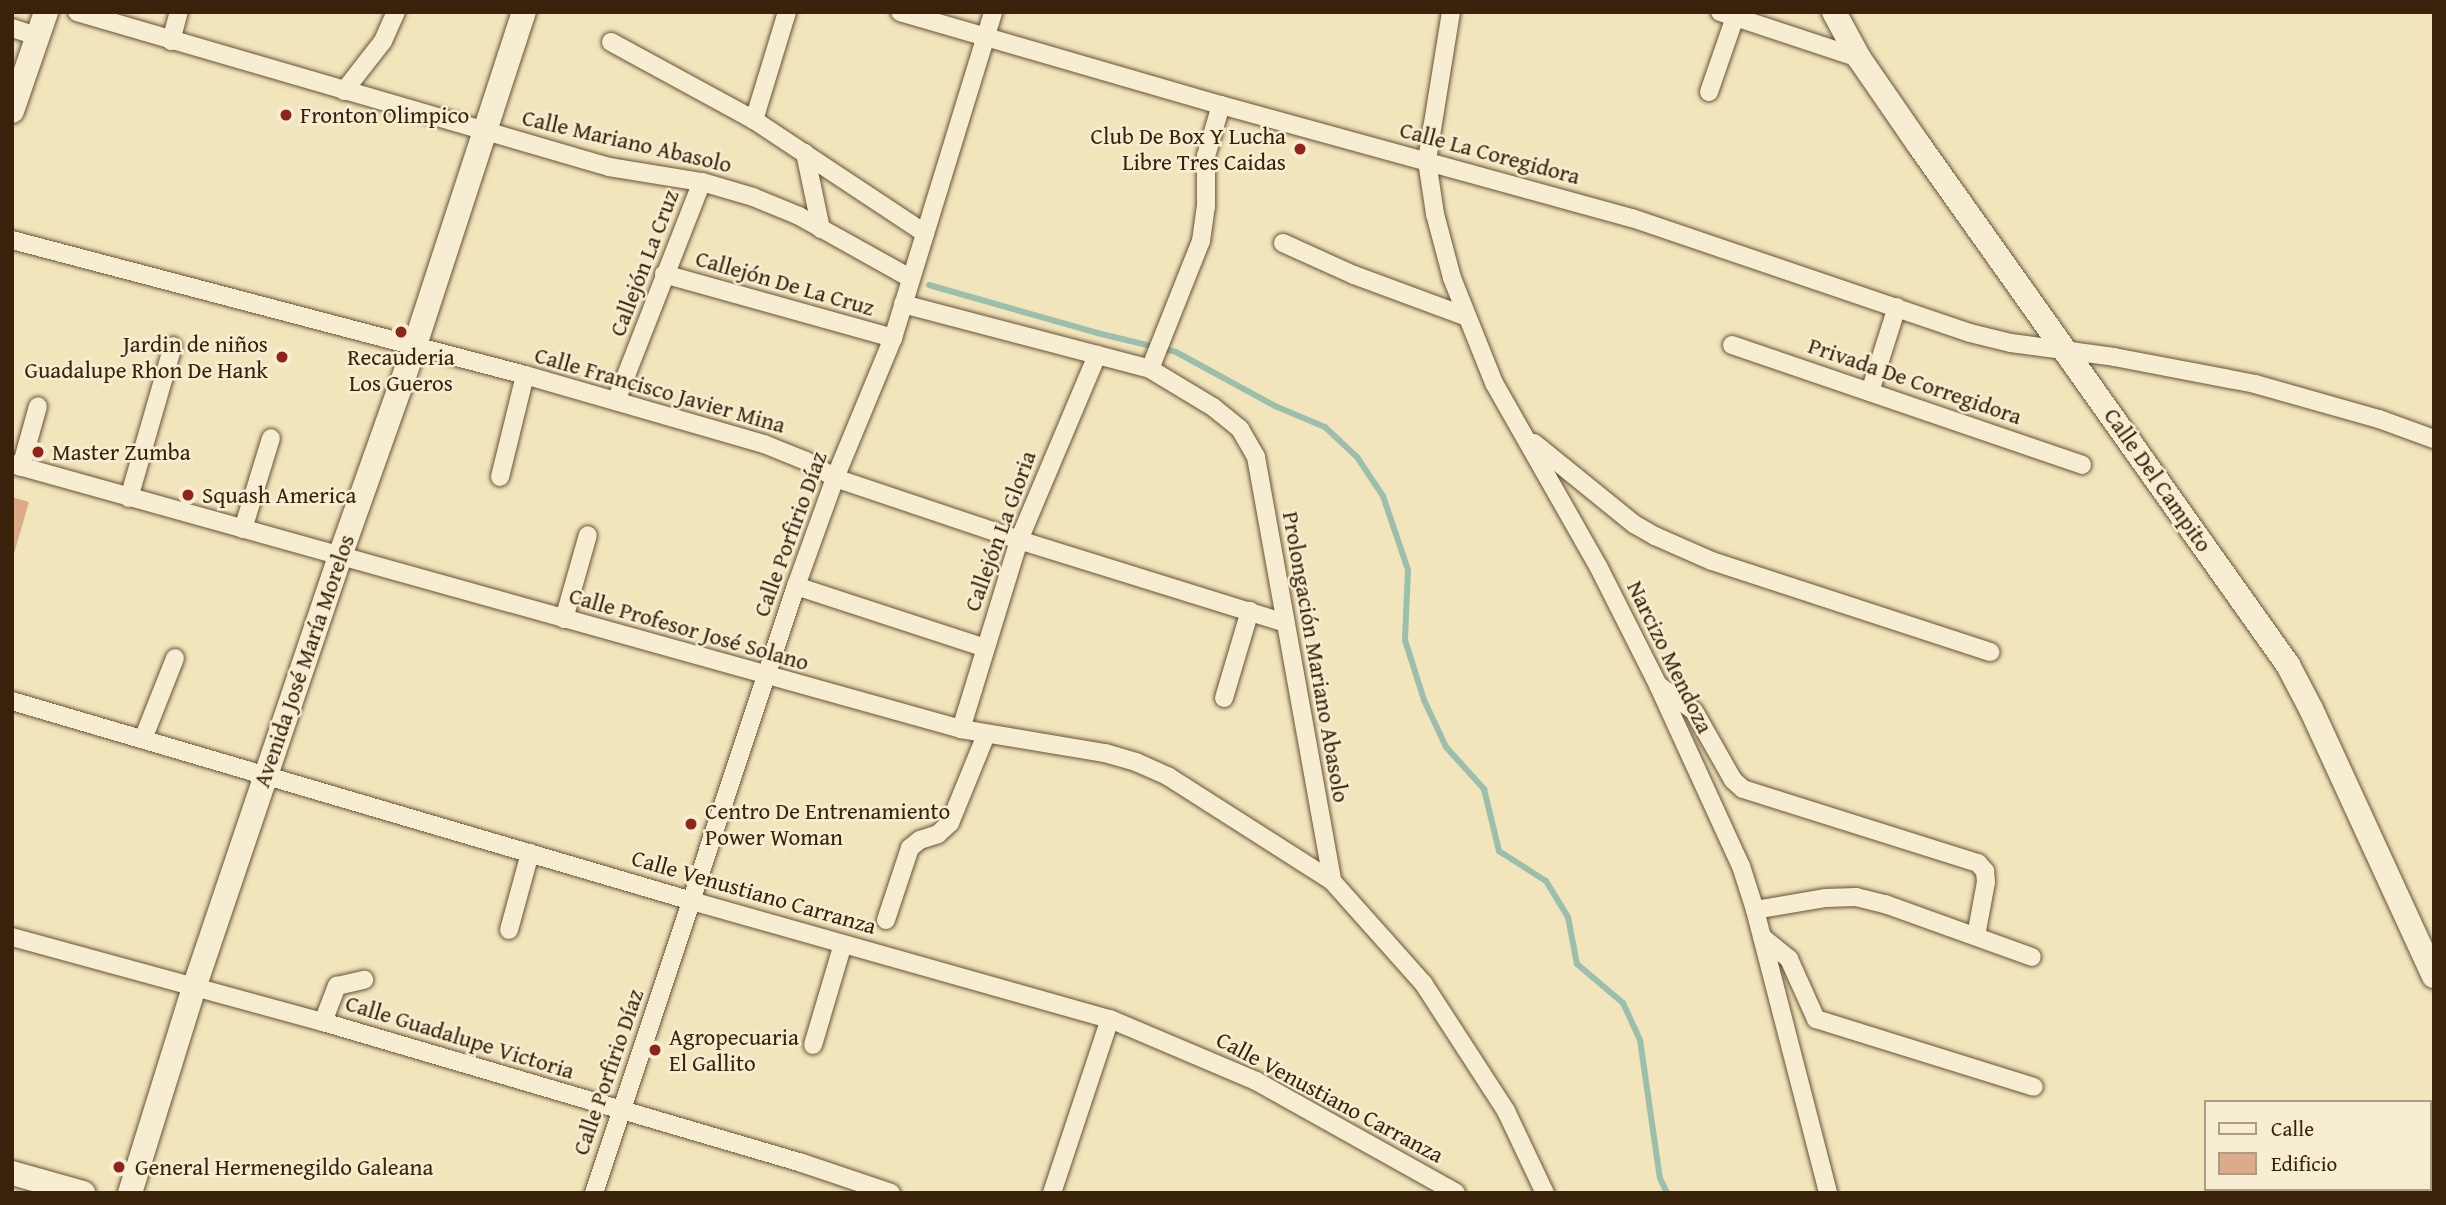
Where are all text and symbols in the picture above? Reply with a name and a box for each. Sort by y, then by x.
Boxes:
place label: Fronton Olimpico [300,101,469,129]
street label: Calle Mariano Abasolo [520,103,734,179]
marker: Fronton Olimpico [278,107,294,123]
street label: Calle La Coregidora [1397,116,1583,190]
place label: Club De Box Y Lucha Libre Tres Caidas [1091,122,1286,176]
marker: Club De Box Y Lucha Libre Tres Caidas [1292,141,1308,157]
street label: Callejón La Cruz [603,186,685,340]
street label: Callejón De La Cruz [693,244,877,322]
marker: Recauderia Los Gueros [393,324,409,340]
place label: Jardin de niños Guadalupe Rhon De Hank [24,330,268,384]
street label: Privada De Corregidora [1805,332,2025,430]
street label: Calle Francisco Javier Mina [532,341,788,439]
place label: Recauderia Los Gueros [347,343,455,397]
marker: Jardin de niños Guadalupe Rhon De Hank [274,349,290,365]
street label: Calle Del Campito [2098,403,2218,557]
place label: Master Zumba [52,438,191,466]
marker: Master Zumba [30,444,46,460]
street label: Callejón La Gloria [958,447,1042,615]
street label: Calle Porfirio Díaz [747,448,833,620]
place label: Squash America [202,481,356,509]
marker: Squash America [180,487,196,503]
street label: Prolongación Mariano Abasolo [1277,509,1355,805]
street label: Avenida José María Morelos [248,531,360,791]
street label: Narcizo Mendoza [1621,576,1719,738]
street label: Calle Profesor José Solano [566,582,812,676]
place label: Centro De Entrenamiento Power Woman [705,797,950,851]
marker: Centro De Entrenamiento Power Woman [683,816,699,832]
street label: Calle Venustiano Carranza [629,844,879,940]
street label: Calle Porfirio Díaz [567,985,649,1159]
street label: Calle Guadalupe Victoria [342,989,578,1085]
place label: Agropecuaria El Gallito [669,1023,799,1077]
street label: Calle Venustiano Carranza [1212,1025,1448,1169]
marker: Agropecuaria El Gallito [647,1042,663,1058]
legend [2204,1100,2432,1191]
text: Calle [2271,1113,2314,1144]
text: Edificio [2271,1148,2337,1179]
place label: General Hermenegildo Galeana [135,1153,433,1181]
marker: General Hermenegildo Galeana [109,1157,129,1177]

